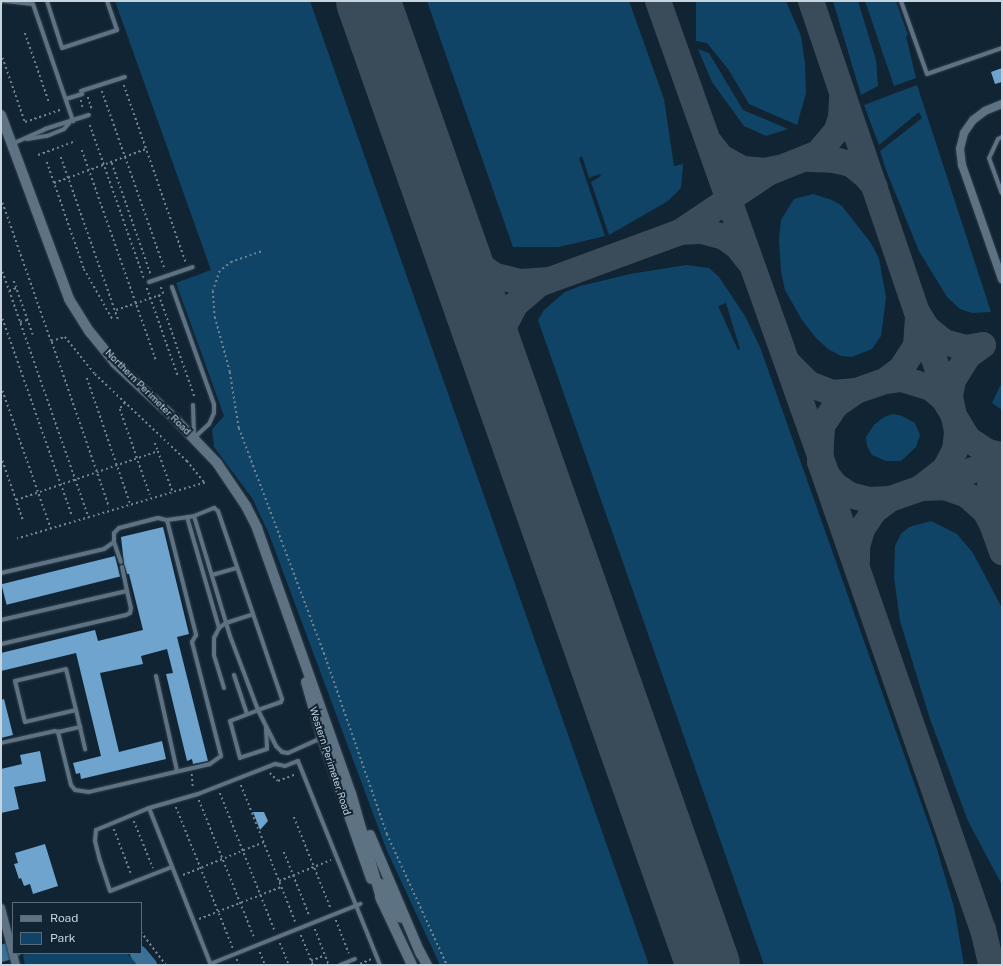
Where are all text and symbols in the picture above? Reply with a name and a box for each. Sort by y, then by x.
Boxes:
street label: Northern Perimeter Road [103,347,193,437]
street label: Western Perimeter Road [307,705,353,817]
legend [12,902,142,954]
text: Road [50,911,78,925]
text: Park [50,931,76,945]

